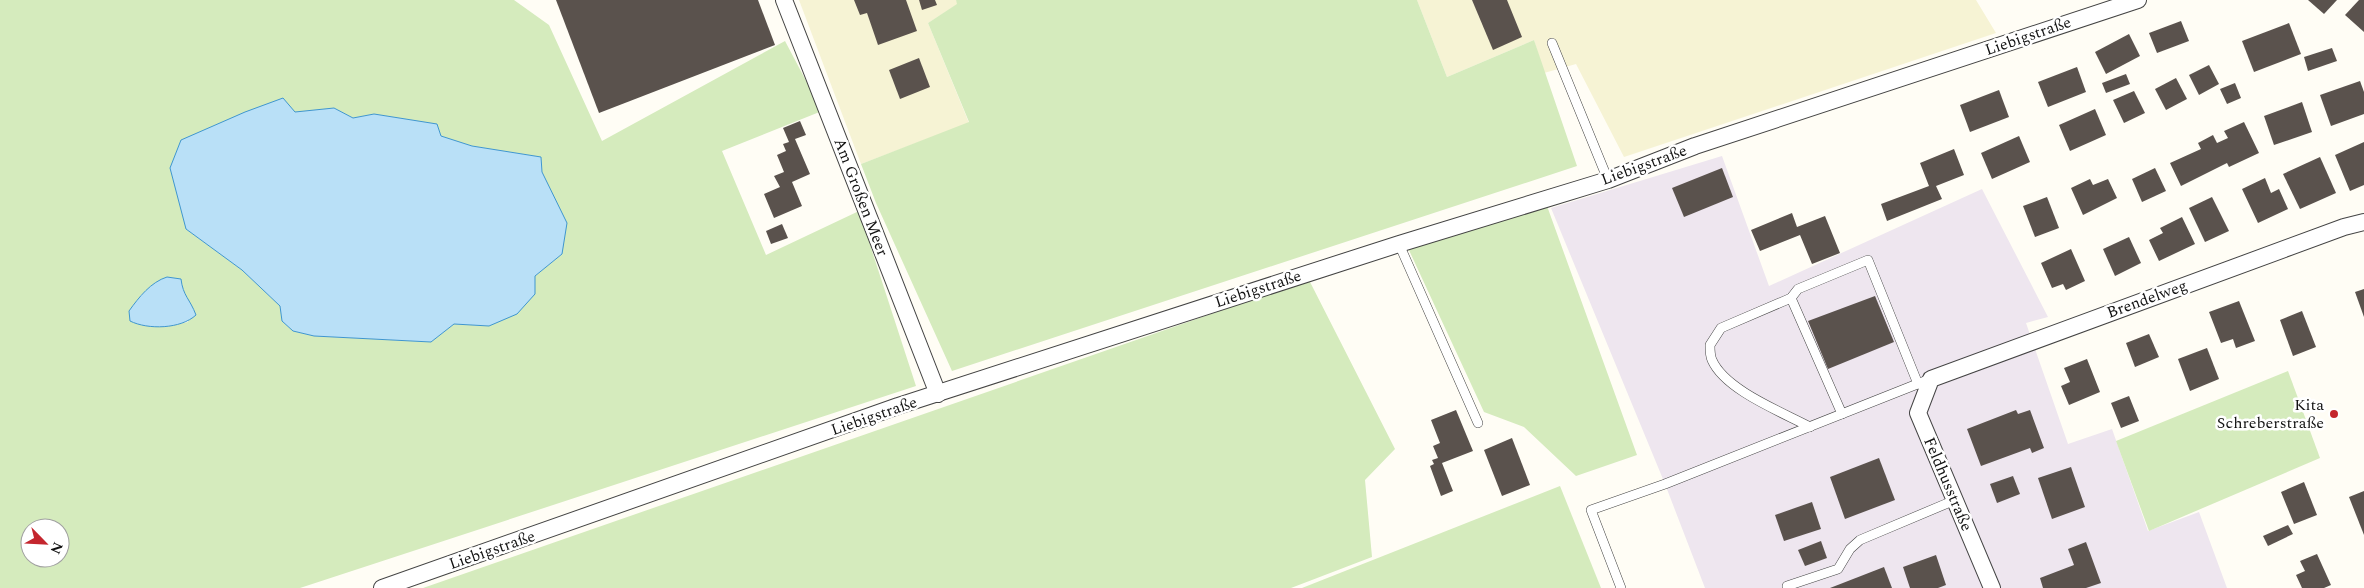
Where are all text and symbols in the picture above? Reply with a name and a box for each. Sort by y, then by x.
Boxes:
street label: Liebigstraße [1982,10,2074,62]
street label: Am Großen Meer [827,134,895,260]
street label: Liebigstraße [1598,138,1690,192]
street label: Liebigstraße [1212,264,1304,314]
street label: Brendelweg [2103,273,2191,325]
street label: Liebigstraße [828,390,920,442]
place label: Kita Schreberstraße [2217,393,2324,435]
marker: Kita Schreberstraße [2328,408,2340,420]
street label: Feldhusstraße [1917,433,1979,535]
north arrow [20,518,70,568]
street label: Liebigstraße [446,524,538,576]
text: N [45,539,68,558]

